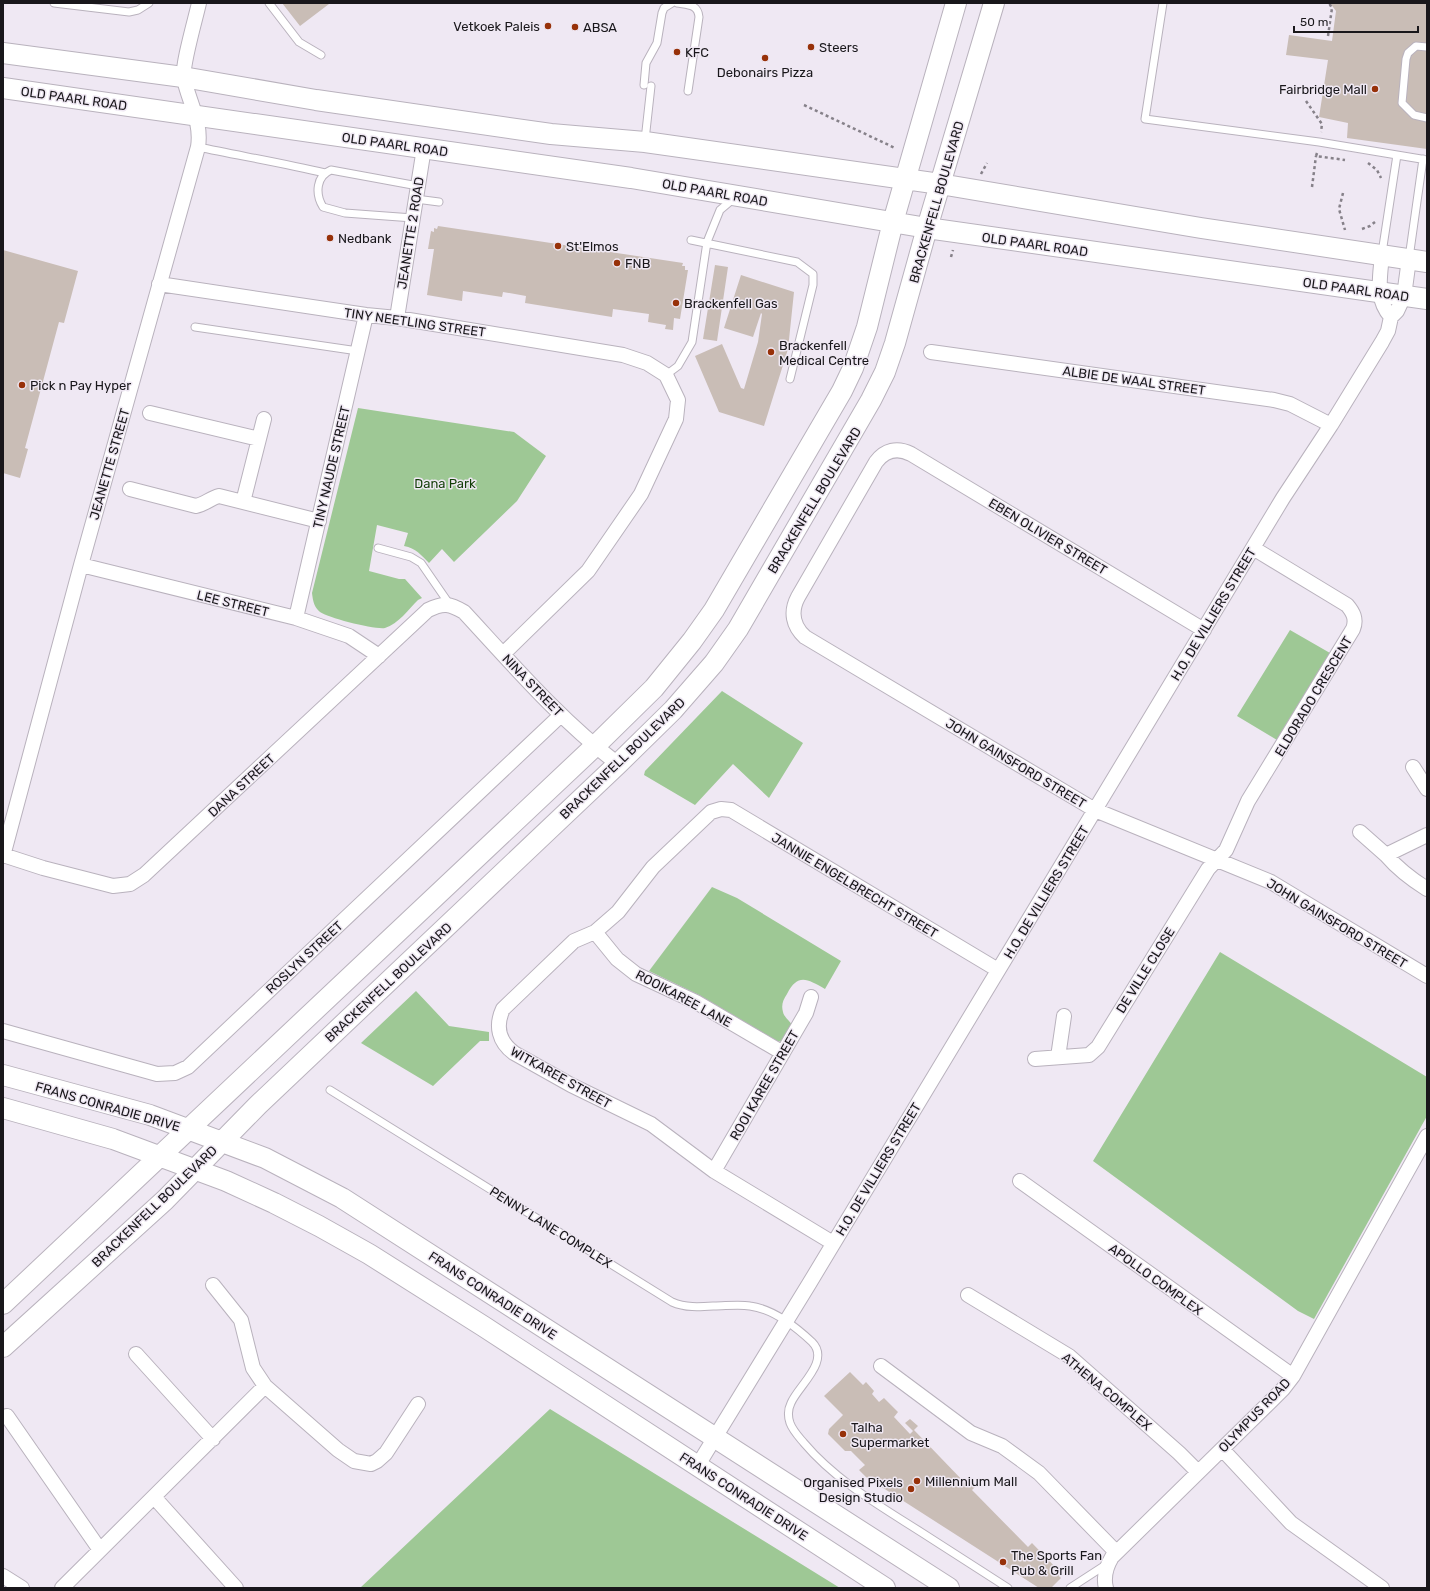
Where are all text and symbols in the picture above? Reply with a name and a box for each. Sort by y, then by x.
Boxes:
scale bar [1294,8,1418,34]
text: 50 m [1300,15,1328,29]
place label: Vetkoek Paleis [453,19,540,34]
place label: ABSA [583,20,617,35]
marker: Vetkoek Paleis [543,21,553,31]
marker: ABSA [570,22,580,32]
place label: Steers [819,40,859,55]
marker: Steers [806,42,816,52]
place label: KFC [685,45,709,60]
marker: KFC [672,47,682,57]
marker: Debonairs Pizza [760,53,770,63]
place label: Debonairs Pizza [717,65,813,80]
place label: Fairbridge Mall [1279,82,1367,98]
street label: OLD PAARL ROAD [20,84,128,113]
marker: Fairbridge Mall [1370,84,1380,94]
street label: BRACKENFELL BOULEVARD [906,119,967,285]
street label: OLD PAARL ROAD [341,130,449,159]
street label: JEANETTE 2 ROAD [394,176,427,290]
street label: OLD PAARL ROAD [661,176,769,209]
street label: OLD PAARL ROAD [981,230,1089,259]
place label: Nedbank [338,231,392,246]
marker: Nedbank [325,233,335,243]
place label: St'Elmos [566,239,619,254]
marker: St'Elmos [553,241,563,251]
place label: FNB [625,256,650,271]
marker: FNB [612,258,622,268]
street label: OLD PAARL ROAD [1302,275,1410,304]
place label: Brackenfell Gas [684,296,778,311]
marker: Brackenfell Gas [671,298,681,308]
street label: TINY NEETLING STREET [343,305,487,340]
place label: Brackenfell Medical Centre [779,338,869,368]
marker: Brackenfell Medical Centre [766,347,776,357]
street label: ALBIE DE WAAL STREET [1062,363,1207,398]
place label: Pick n Pay Hyper [30,378,131,393]
marker: Pick n Pay Hyper [17,380,27,390]
street label: TINY NAUDE STREET [310,404,353,530]
street label: JEANETTE STREET [86,406,133,522]
street label: BRACKENFELL BOULEVARD [765,424,864,576]
park label: Dana Park [414,476,476,491]
street label: EBEN OLIVIER STREET [986,495,1110,578]
street label: H.O. DE VILLIERS STREET [1168,545,1259,683]
street label: LEE STREET [195,587,271,620]
street label: ELDORADO CRESCENT [1272,633,1355,759]
street label: NINA STREET [499,651,566,720]
street label: BRACKENFELL BOULEVARD [557,695,688,822]
street label: JOHN GAINSFORD STREET [943,716,1089,812]
street label: DANA STREET [205,750,278,820]
street label: H.O. DE VILLIERS STREET [1001,823,1092,961]
street label: JANNIE ENGELBRECHT STREET [769,830,941,941]
street label: JOHN GAINSFORD STREET [1264,876,1410,972]
street label: ROSLYN STREET [263,918,346,997]
street label: BRACKENFELL BOULEVARD [322,920,455,1045]
street label: DE VILLE CLOSE [1113,925,1178,1016]
street label: ROOIKAREE LANE [633,967,734,1030]
street label: ROOI KAREE STREET [727,1027,802,1143]
street label: WITKAREE STREET [508,1044,614,1112]
street label: FRANS CONRADIE DRIVE [34,1079,182,1134]
street label: H.O. DE VILLIERS STREET [833,1100,924,1238]
street label: BRACKENFELL BOULEVARD [89,1143,220,1270]
street label: PENNY LANE COMPLEX [487,1184,615,1271]
street label: APOLLO COMPLEX [1106,1240,1205,1318]
street label: FRANS CONRADIE DRIVE [426,1248,560,1343]
street label: ATHENA COMPLEX [1059,1349,1155,1433]
street label: OLYMPUS ROAD [1215,1375,1293,1455]
place label: Talha Supermarket [851,1420,929,1450]
marker: Talha Supermarket [838,1429,848,1439]
street label: FRANS CONRADIE DRIVE [677,1449,811,1544]
place label: Millennium Mall [925,1474,1017,1489]
place label: Organised Pixels Design Studio [803,1475,903,1506]
marker: Millennium Mall [912,1476,922,1486]
marker: Organised Pixels Design Studio [906,1484,916,1494]
place label: The Sports Fan Pub & Grill [1011,1548,1102,1578]
marker: The Sports Fan Pub & Grill [998,1557,1008,1567]

